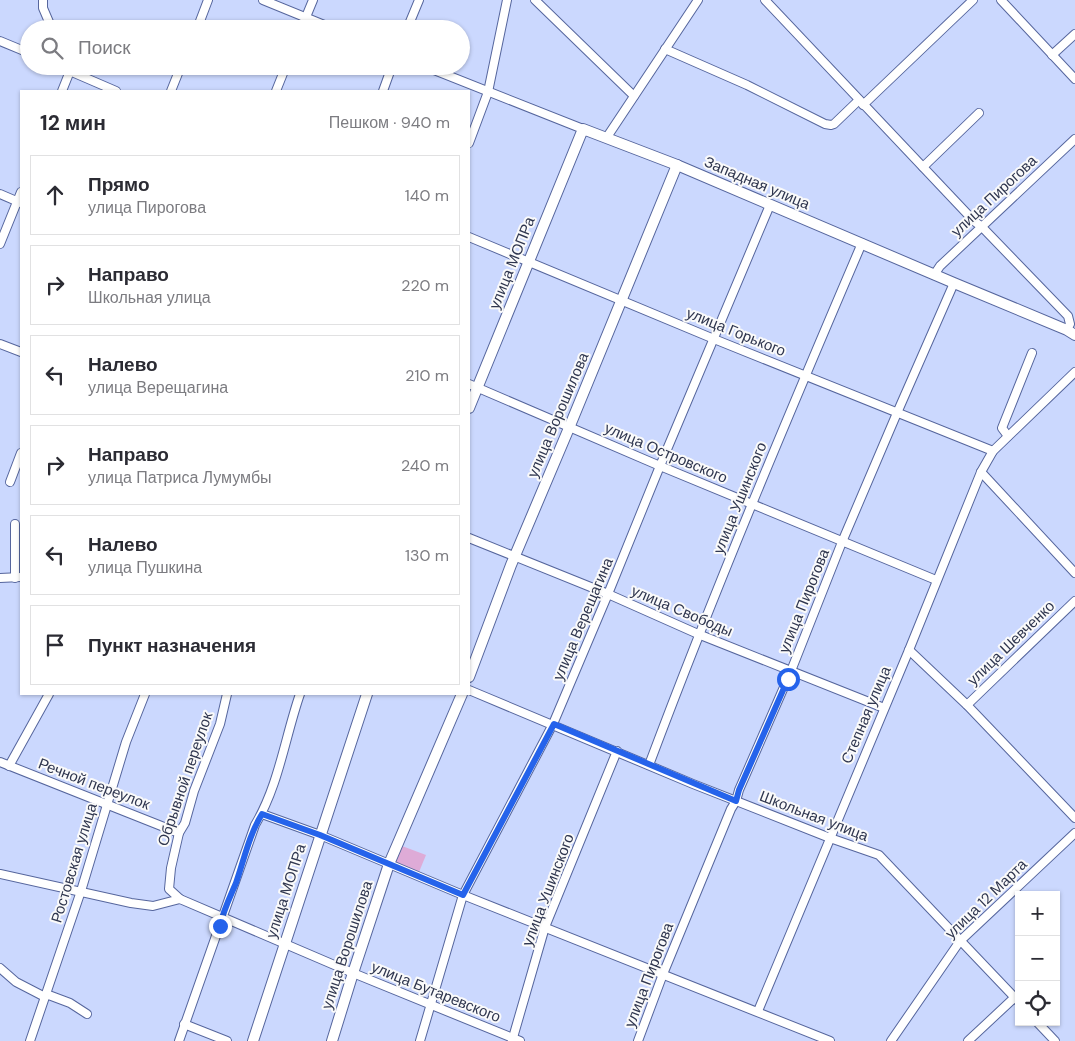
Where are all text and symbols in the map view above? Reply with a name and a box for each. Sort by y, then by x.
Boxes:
search box [20,20,470,75]
icon: search [38,34,66,62]
text: Поиск [78,35,131,60]
text: 12 мин [40,109,106,137]
text: Пешком · 940 m [329,112,450,133]
street label: улица Пирогова [947,150,1042,241]
street label: Западная улица [701,152,813,214]
text: Прямо [88,172,150,197]
icon: ahead [41,181,69,209]
text: 140 m [405,185,449,206]
text: улица Пирогова [88,197,206,218]
street label: улица МОПРа [484,213,540,312]
text: Направо [88,262,169,287]
icon: right [41,271,69,299]
text: 220 m [401,275,449,296]
text: Школьная улица [88,287,211,308]
street label: улица Горького [683,303,789,361]
street label: улица Ворошилова [523,349,594,481]
text: Налево [88,352,158,377]
icon: left [41,361,69,389]
text: 210 m [405,365,449,386]
text: улица Верещагина [88,377,228,398]
street label: улица Островского [601,418,731,488]
street label: улица Ушинского [708,439,772,557]
text: Направо [88,442,169,467]
icon: right [41,451,69,479]
text: 240 m [401,455,449,476]
text: улица Патриса Лумумбы [88,467,272,488]
text: Налево [88,532,158,557]
icon: left [41,541,69,569]
text: 130 m [405,545,449,566]
street label: улица Пирогова [774,545,834,656]
street label: улица Верещагина [548,554,618,683]
text: улица Пушкина [88,557,202,578]
street label: улица Свободы [628,581,736,641]
street label: улица Шевченко [963,596,1059,690]
icon: arrive [41,631,69,659]
text: Пункт назначения [88,633,256,658]
street label: Степная улица [836,663,896,767]
route start [777,668,800,691]
street label: Обрывной переулок [153,709,217,849]
street label: Речной переулок [35,754,153,815]
street label: Школьная улица [757,786,872,846]
street label: Ростовская улица [46,800,102,925]
street label: улица Ушинского [517,831,579,949]
street label: улица МОПРа [261,841,311,941]
street label: улица 12 Марта [941,854,1032,943]
street label: улица Ворошилова [317,878,377,1012]
map controls [1015,891,1060,1026]
button: + [1015,891,1060,936]
route end [209,915,232,938]
street label: улица Пирогова [620,919,678,1030]
button: − [1015,936,1060,981]
street label: улица Бутаревского [368,957,504,1027]
button: locate [1015,981,1060,1026]

